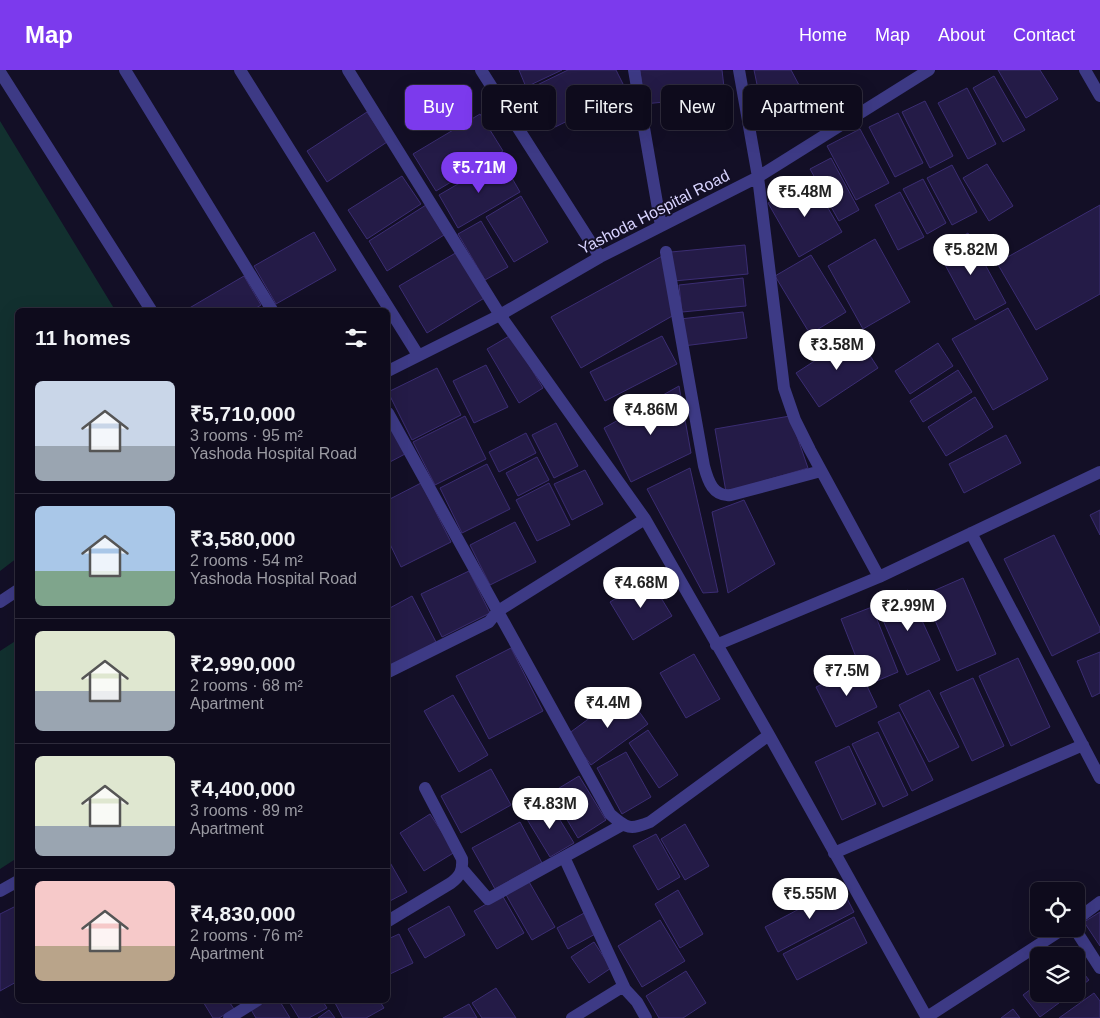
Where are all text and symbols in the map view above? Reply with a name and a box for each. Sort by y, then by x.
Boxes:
text: Map [25,21,73,48]
text: Home [799,25,847,45]
text: Map [875,25,910,45]
text: About [938,25,985,45]
text: Contact [1013,25,1075,45]
chip: Buy [405,85,472,130]
chip: Rent [482,85,556,130]
chip: Filters [566,85,651,130]
chip: New [661,85,733,130]
chip: Apartment [743,85,862,130]
pin: ₹5.71M [438,152,520,194]
text: ₹5.71M [452,159,506,176]
street label: Yashoda Hospital Road [576,167,732,257]
pin: ₹5.48M [764,176,846,218]
text: ₹5.48M [778,183,832,200]
pin: ₹5.82M [930,234,1012,276]
text: ₹5.82M [944,241,998,258]
icon: filters [342,324,370,352]
text: 11 homes [35,326,131,349]
pin: ₹3.58M [796,328,878,371]
text: ₹3.58M [810,336,864,353]
pin: ₹4.86M [610,394,692,436]
icon: home [75,401,135,461]
text: ₹4.86M [624,401,678,418]
text: ₹5,710,000 [190,402,295,425]
text: 3 rooms · 95 m² [190,427,303,444]
text: Yashoda Hospital Road [190,445,357,462]
icon: home [75,526,135,586]
text: ₹3,580,000 [190,527,295,550]
text: 2 rooms · 54 m² [190,552,303,569]
pin: ₹4.68M [600,566,682,609]
text: Yashoda Hospital Road [190,570,357,587]
text: ₹4.68M [614,574,668,591]
pin: ₹2.99M [867,590,949,632]
text: ₹2.99M [881,597,935,614]
icon: home [75,651,135,711]
text: ₹2,990,000 [190,652,295,675]
pin: ₹7.5M [812,654,882,697]
text: ₹7.5M [825,662,869,679]
text: 2 rooms · 68 m² [190,677,303,694]
pin: ₹4.4M [573,686,643,729]
text: ₹4.4M [586,694,630,711]
text: Apartment [190,695,264,712]
icon: home [75,776,135,836]
text: ₹4,400,000 [190,777,295,800]
pin: ₹4.83M [509,788,591,830]
text: ₹4.83M [523,795,577,812]
text: 3 rooms · 89 m² [190,802,303,819]
text: Apartment [190,820,264,837]
pin: ₹5.55M [769,878,851,920]
map controls [1030,882,1085,1002]
button: locate [1030,882,1085,937]
text: ₹5.55M [783,885,837,902]
icon: home [75,901,135,961]
text: ₹4,830,000 [190,902,295,925]
text: 2 rooms · 76 m² [190,927,303,944]
text: Apartment [190,945,264,962]
button: layers [1030,947,1085,1002]

